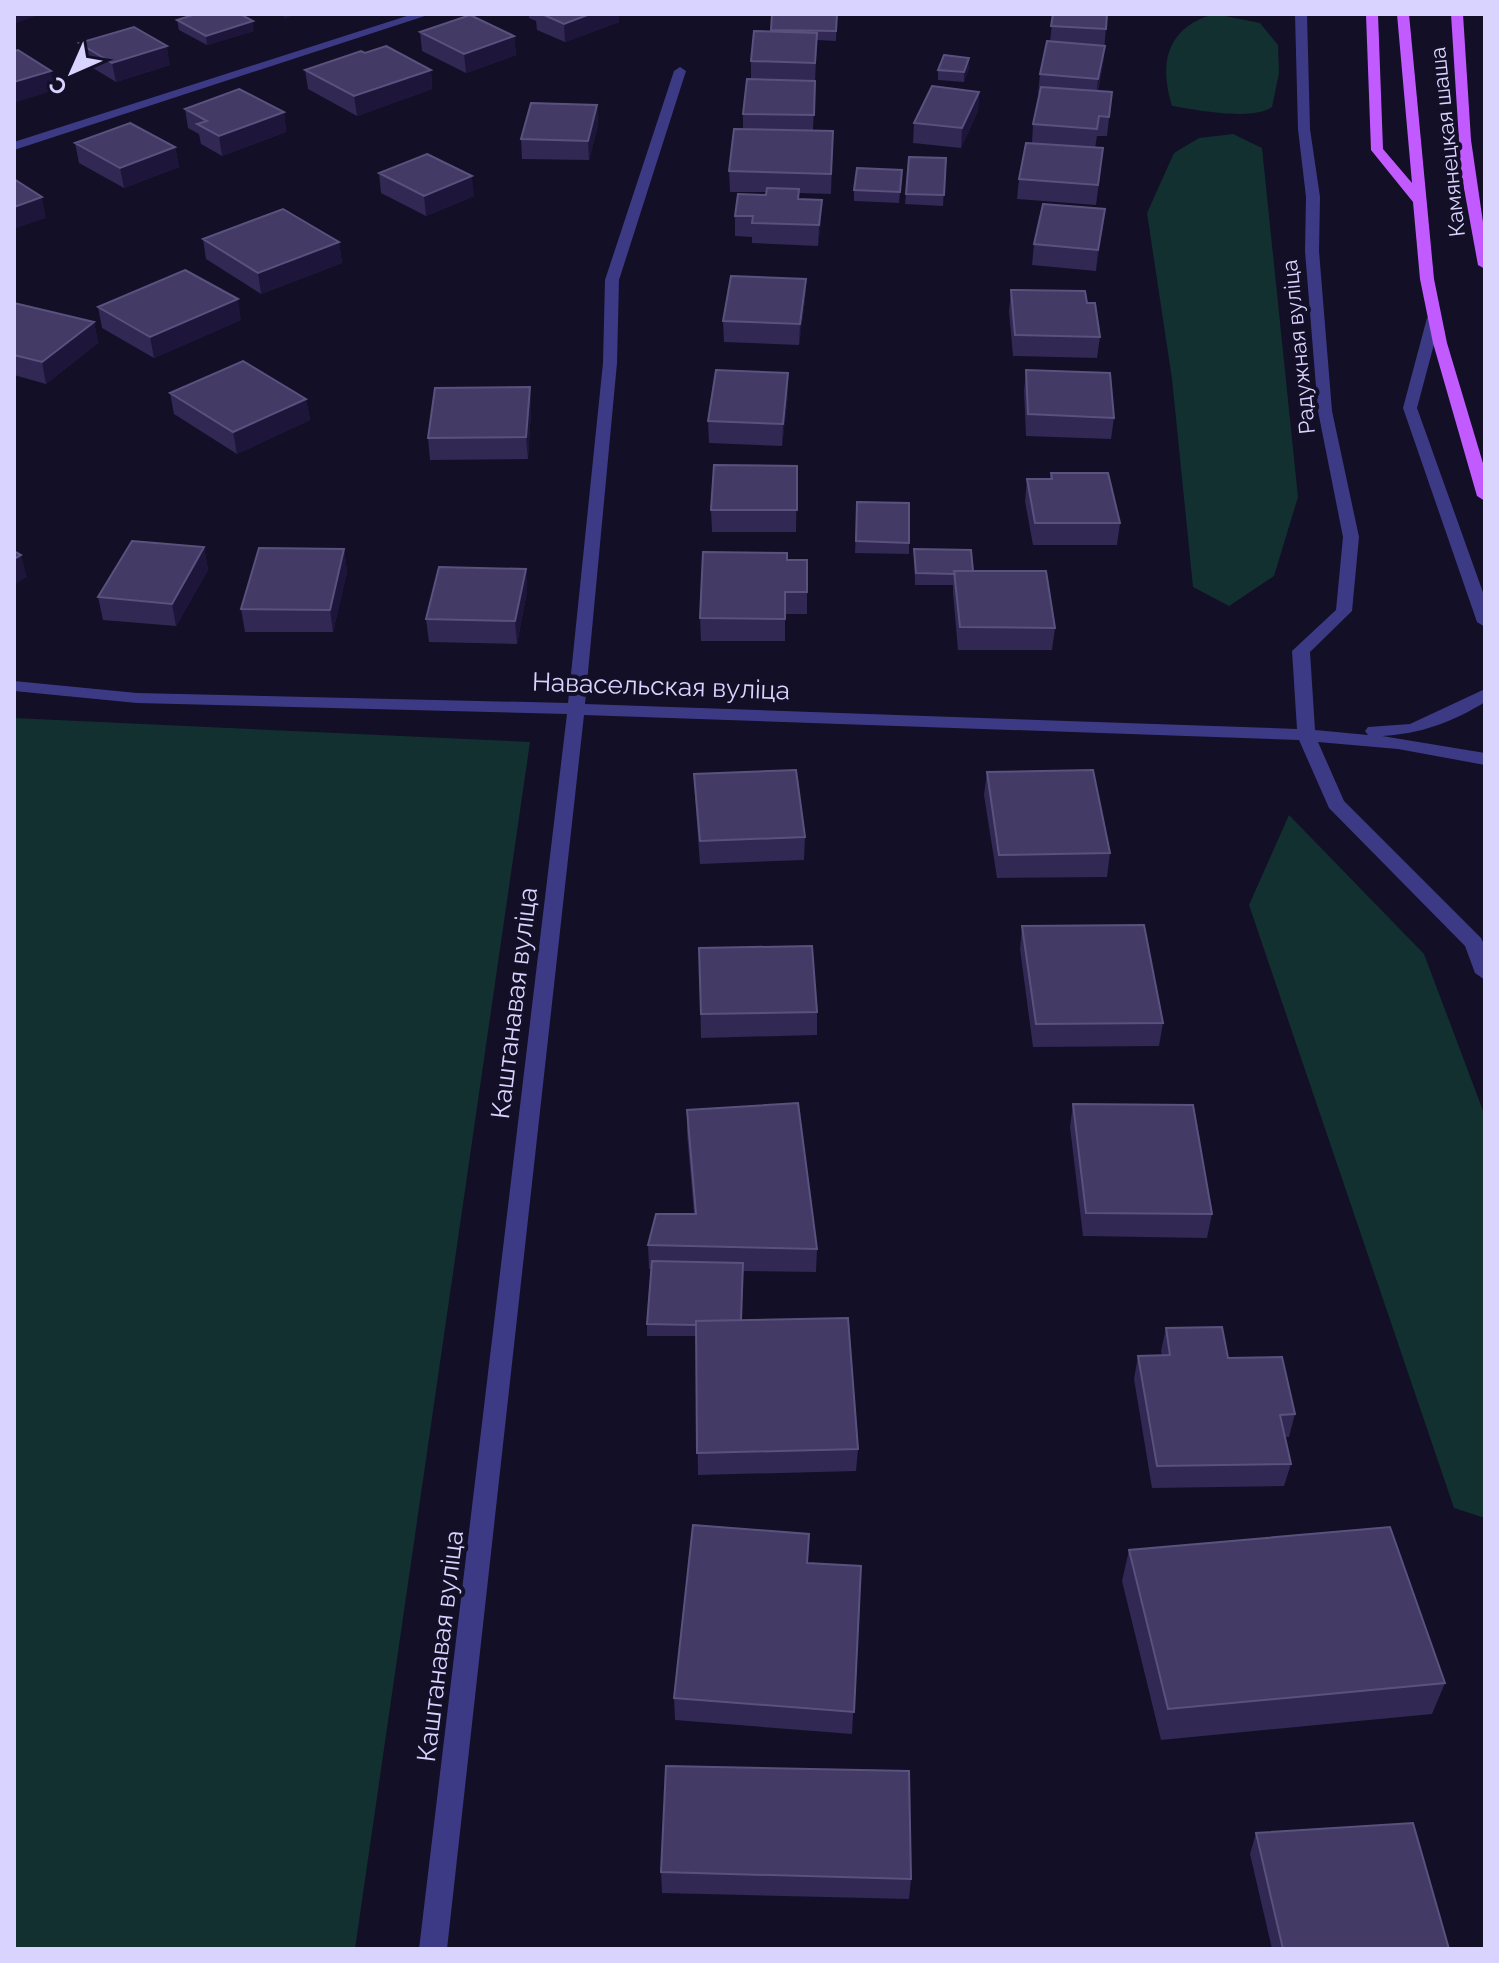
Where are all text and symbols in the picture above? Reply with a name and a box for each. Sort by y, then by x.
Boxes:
north arrow [32,32,112,112]
street label: Камянецкая шаша [1424,46,1470,238]
text: С [43,72,72,101]
street label: Радужная вуліца [1276,259,1320,435]
street label: Навасельская вуліца [532,667,790,705]
street label: Каштанавая вуліца [485,885,543,1121]
street label: Каштанавая вуліца [411,1528,469,1764]

